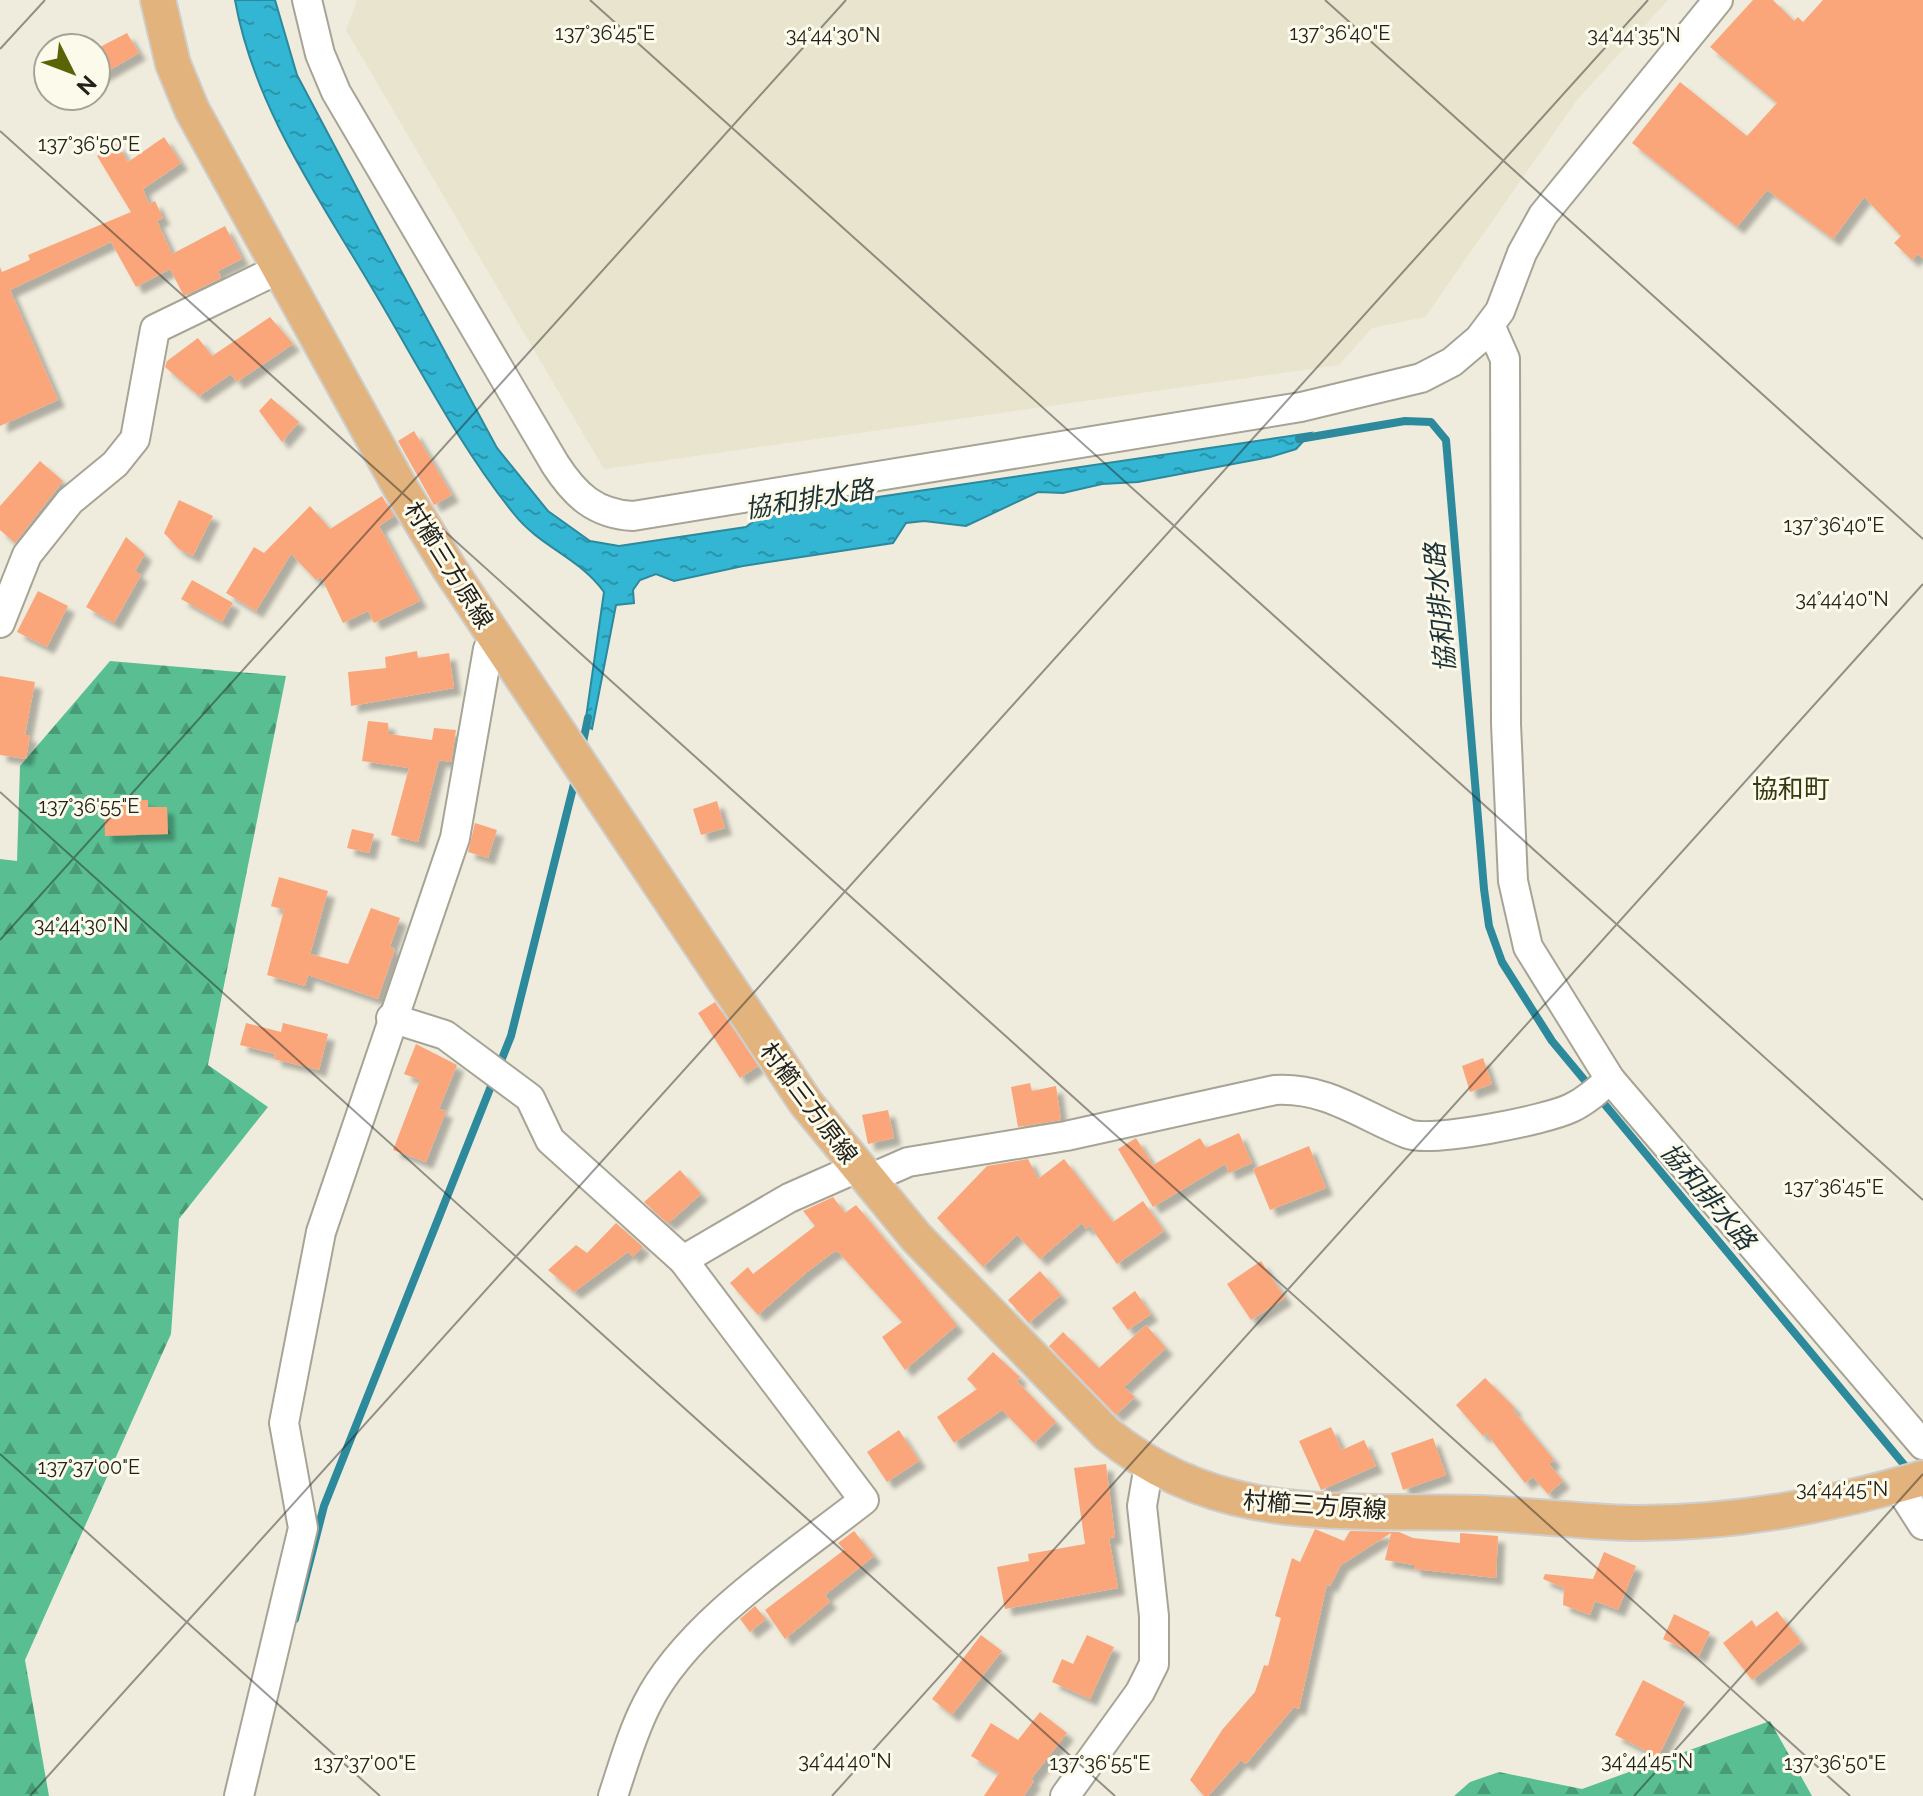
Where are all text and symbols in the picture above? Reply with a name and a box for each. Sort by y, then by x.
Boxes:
text: 137°36'45"E [555,21,655,45]
text: 137°36'40"E [1289,21,1391,45]
text: 34°44'30"N [786,23,880,47]
text: 34°44'35"N [1587,23,1681,47]
north arrow [32,32,112,112]
text: N [72,70,102,100]
text: 137°36'50"E [38,132,140,156]
water label: 協和排水路 [742,474,878,524]
street label: 村櫛三方原線 [399,496,499,634]
text: 137°36'40"E [1783,513,1885,537]
water label: 協和排水路 [1419,540,1461,674]
text: 34°44'40"N [1795,587,1889,611]
district label: 協和町 [1752,774,1830,804]
text: 137°36'55"E [39,794,139,818]
text: 34°44'30"N [34,913,128,937]
street label: 村櫛三方原線 [754,1037,864,1169]
water label: 協和排水路 [1655,1137,1763,1257]
text: 137°36'45"E [1784,1175,1884,1199]
text: 137°37'00"E [38,1455,140,1479]
text: 34°44'45"N [1796,1477,1888,1501]
street label: 村櫛三方原線 [1242,1486,1388,1524]
text: 34°44'40"N [798,1749,892,1773]
text: 34°44'45"N [1601,1749,1693,1773]
text: 137°37'00"E [314,1751,416,1775]
text: 137°36'55"E [1050,1751,1150,1775]
text: 137°36'50"E [1784,1751,1886,1775]

